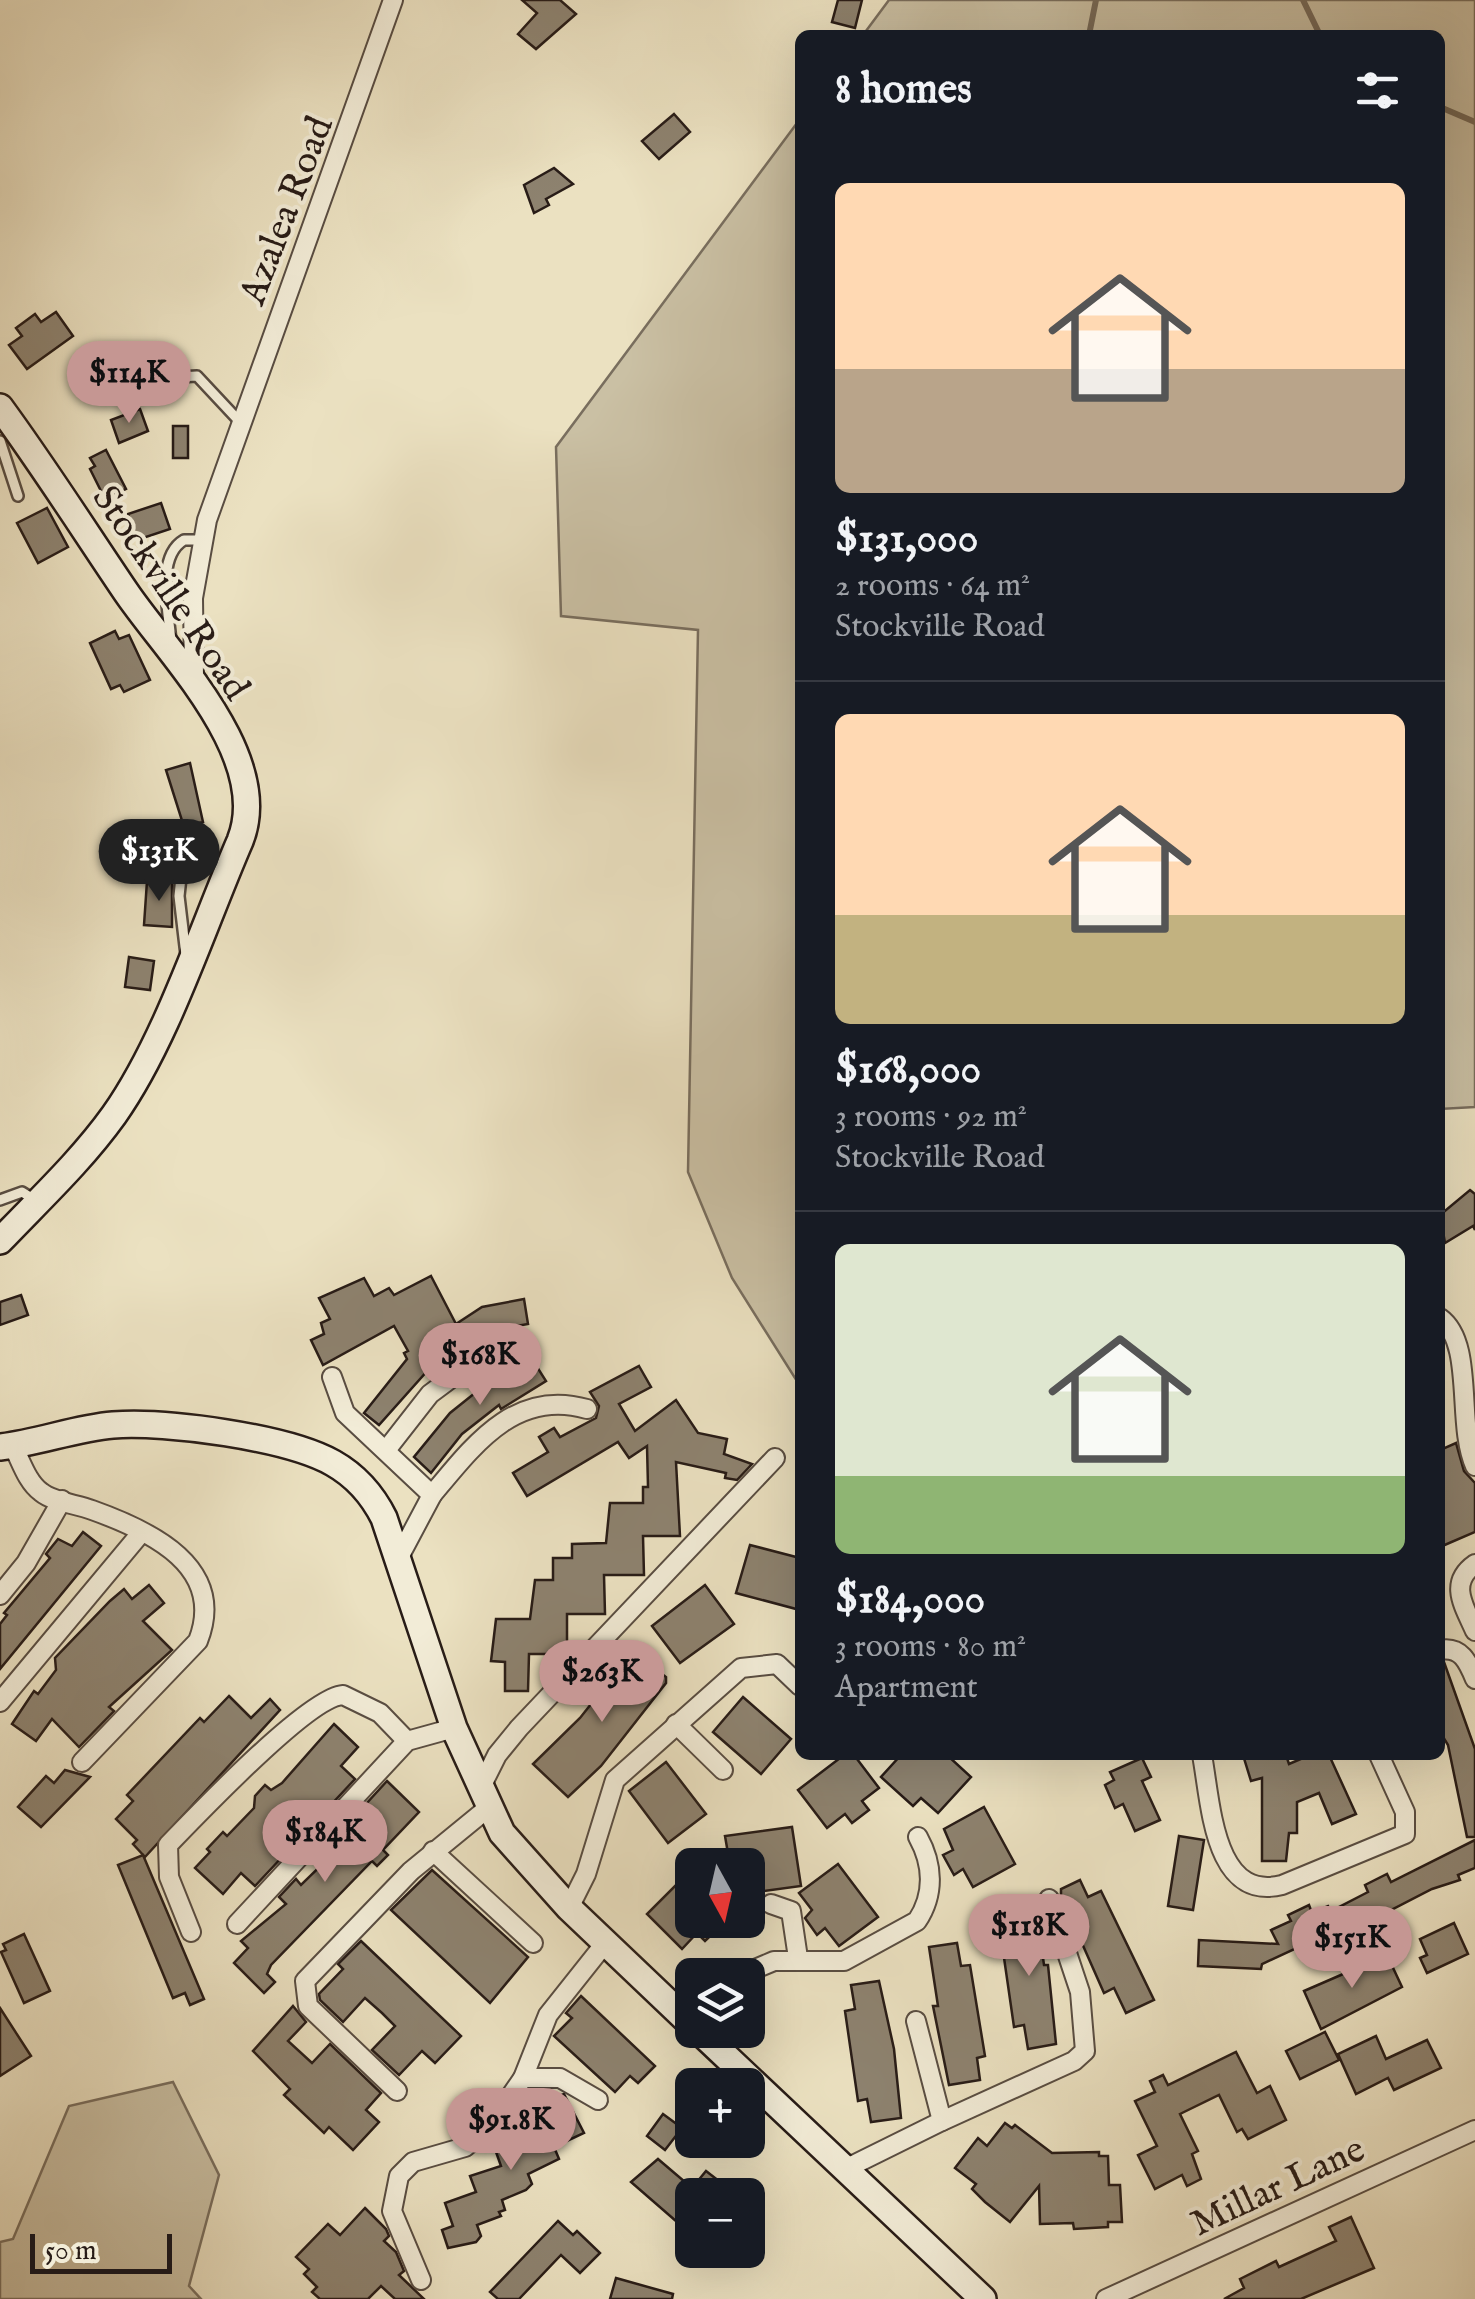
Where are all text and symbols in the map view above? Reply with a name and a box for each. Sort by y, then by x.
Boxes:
icon: filters [1350,63,1405,118]
text: 8 homes [835,64,972,117]
street label: Azalea Road [230,109,346,313]
icon: home [1030,248,1210,428]
pin: $114K [59,341,199,426]
text: $114K [89,353,169,394]
street label: Stockville Road [80,477,259,711]
text: $131,000 [835,513,978,566]
text: 2 rooms · 64 m² [835,566,1030,607]
text: Stockville Road [835,607,1044,648]
icon: home [1030,779,1210,959]
pin: $131K [89,819,229,904]
text: $131K [121,831,197,872]
text: $168,000 [835,1044,981,1097]
text: 3 rooms · 92 m² [835,1097,1027,1138]
text: Stockville Road [835,1138,1044,1179]
icon: home [1030,1309,1210,1489]
pin: $168K [410,1323,550,1408]
text: $168K [441,1335,519,1376]
text: $184,000 [835,1574,985,1627]
text: 3 rooms · 80 m² [835,1627,1026,1668]
pin: $263K [532,1640,672,1725]
text: $263K [561,1652,643,1693]
text: Apartment [835,1668,978,1709]
pin: $184K [255,1800,395,1885]
text: $184K [284,1812,366,1853]
north arrow [675,1848,765,1938]
map controls [675,1848,765,2268]
pin: $118K [959,1894,1099,1979]
text: $118K [990,1906,1068,1947]
pin: $151K [1282,1906,1422,1991]
text: $151K [1314,1918,1390,1959]
button: layers [675,1958,765,2048]
button: + [675,2068,765,2158]
pin: $91.8K [430,2088,592,2173]
text: $91.8K [468,2100,554,2141]
street label: Millar Lane [1184,2127,1373,2249]
button: − [675,2178,765,2268]
scale bar [30,2229,172,2274]
text: 50 m [45,2234,97,2269]

